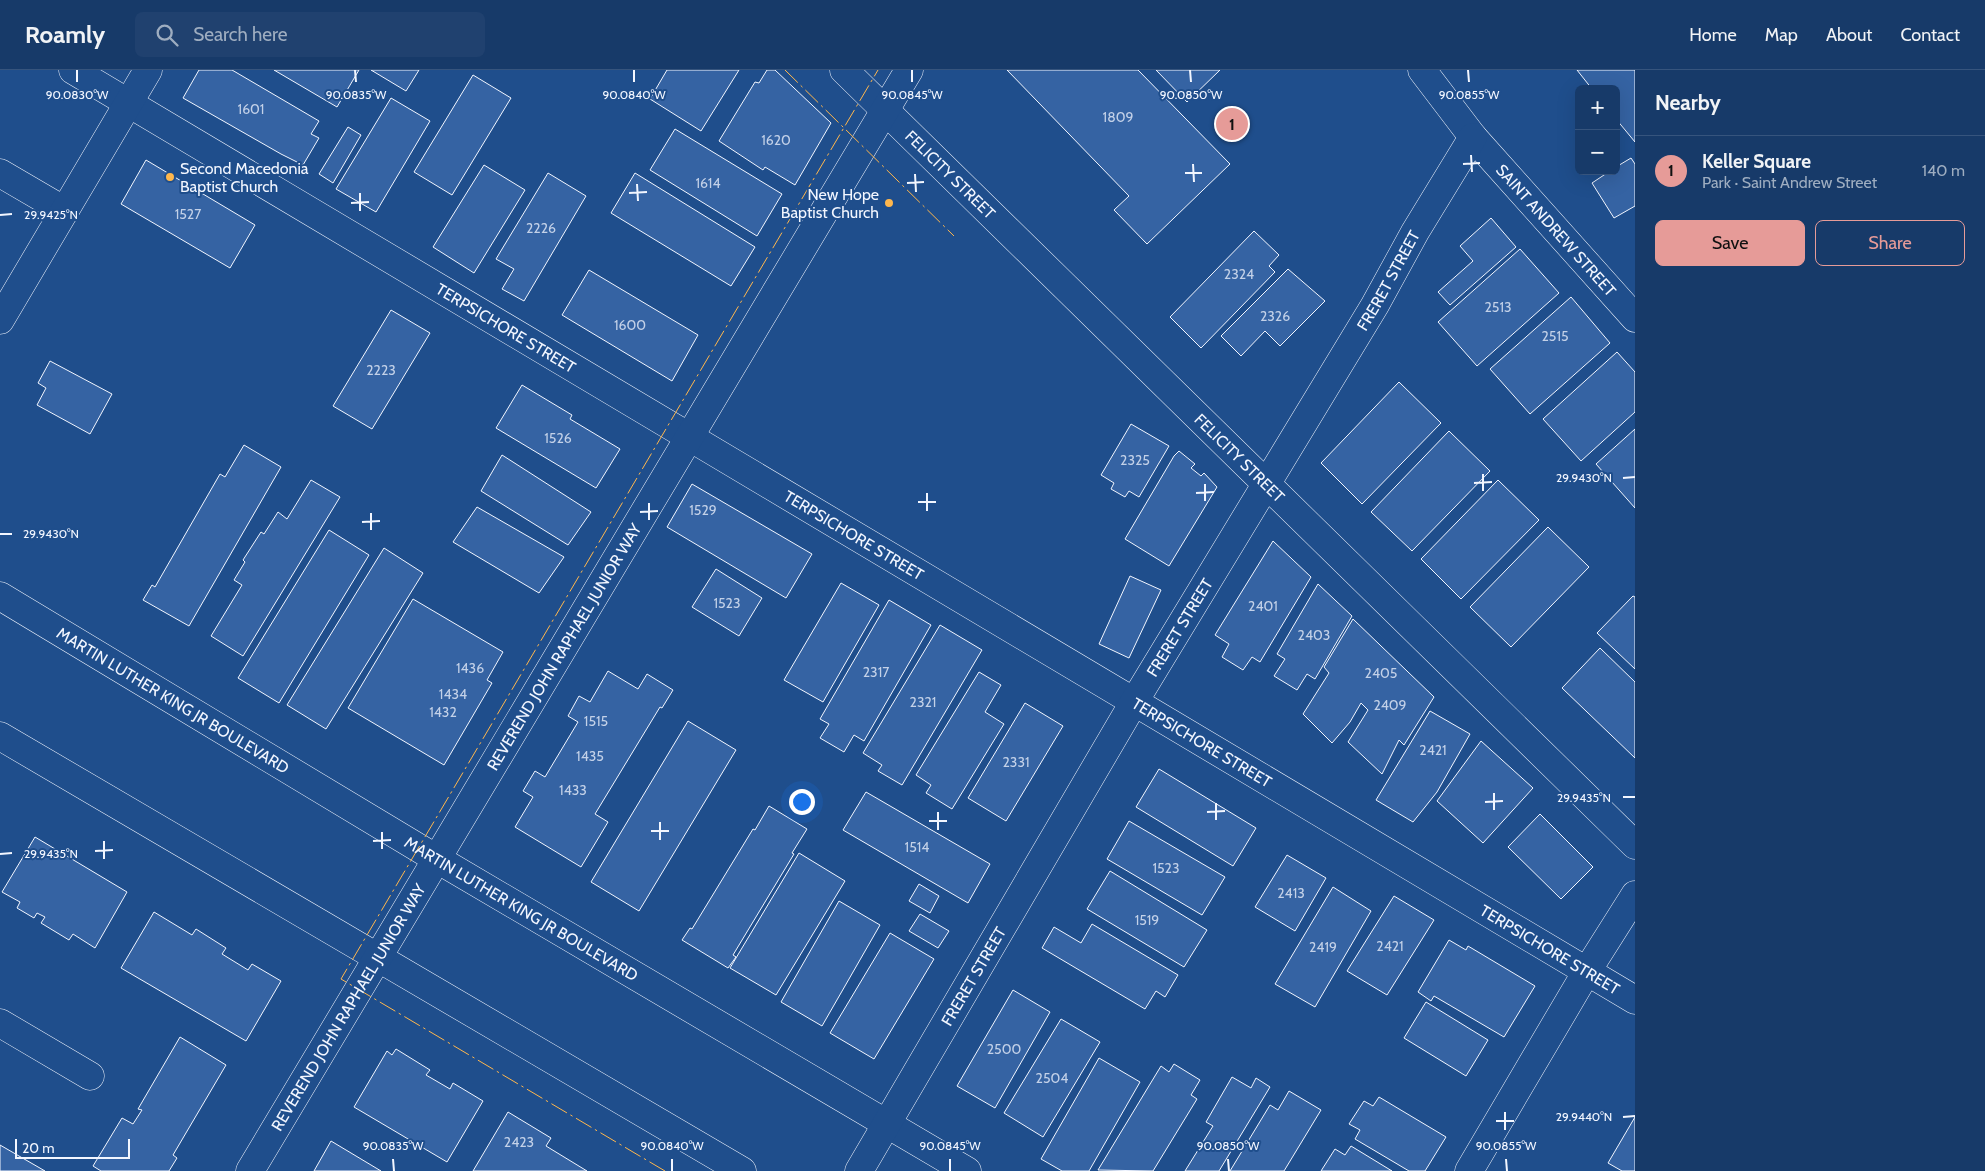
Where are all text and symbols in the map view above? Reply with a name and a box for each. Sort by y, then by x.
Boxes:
search box [135,12,485,57]
text: Roamly [25,20,105,49]
icon: search [153,21,181,49]
text: Search here [193,23,288,46]
text: Home [1689,24,1737,46]
text: Map [1765,24,1798,46]
text: About [1826,24,1872,46]
text: Contact [1900,24,1960,46]
map controls [1575,85,1620,175]
button: + [1575,85,1620,130]
text: 90.0830°W [46,87,109,102]
text: 90.0835°W [326,87,387,102]
text: 90.0840°W [602,87,666,102]
text: 90.0845°W [881,87,943,102]
text: 90.0850°W [1160,87,1223,102]
text: 90.0855°W [1439,87,1500,102]
text: Nearby [1655,90,1721,115]
house number: 1601 [238,100,264,118]
pin: 1 [1216,105,1248,143]
house number: 1809 [1103,108,1133,126]
street label: FELICITY STREET [902,126,1000,223]
button: − [1575,130,1620,175]
house number: 1620 [761,131,791,149]
text: Keller Square [1702,150,1811,173]
place label: Second Macedonia Baptist Church [180,159,309,196]
street label: SAINT ANDREW STREET [1492,160,1621,300]
text: 1 [1668,161,1674,180]
text: 140 m [1922,161,1965,180]
marker: Second Macedonia Baptist Church [164,171,176,183]
text: Park · Saint Andrew Street [1702,173,1877,192]
house number: 1614 [695,174,721,192]
place label: New Hope Baptist Church [781,185,879,222]
marker: New Hope Baptist Church [883,197,895,209]
house number: 1527 [175,205,201,223]
text: 29.9425°N [24,207,78,222]
house number: 2226 [526,219,556,237]
button: Save [1655,220,1805,266]
button: Share [1815,220,1965,266]
street label: FRERET STREET [1352,227,1424,334]
house number: 2324 [1224,265,1254,283]
street label: TERPSICHORE STREET [433,279,580,377]
house number: 2513 [1484,298,1512,316]
house number: 2326 [1260,307,1290,325]
house number: 1600 [614,316,646,334]
house number: 2515 [1541,327,1569,345]
house number: 2223 [366,361,396,379]
street label: FELICITY STREET [1191,410,1289,506]
house number: 1526 [544,429,572,447]
house number: 2325 [1120,451,1150,469]
text: 29.9430°N [1556,470,1612,485]
street label: TERPSICHORE STREET [781,486,928,584]
house number: 1529 [689,501,717,519]
street label: REVEREND JOHN RAPHAEL JUNIOR WAY [483,519,645,774]
text: 29.9430°N [23,526,79,541]
street label: FRERET STREET [1142,574,1217,680]
house number: 1523 [713,594,741,612]
house number: 2401 [1248,597,1278,615]
street label: MARTIN LUTHER KING JR BOULEVARD [53,623,293,777]
house number: 2403 [1298,626,1330,644]
house number: 1436 [456,659,484,677]
house number: 2317 [863,663,889,681]
house number: 2405 [1365,664,1397,682]
house number: 1434 [439,685,467,703]
house number: 2321 [910,693,936,711]
street label: TERPSICHORE STREET [1129,693,1276,791]
house number: 2409 [1373,696,1407,714]
house number: 1432 [429,703,457,721]
house number: 1515 [584,712,608,730]
house number: 2421 [1419,741,1447,759]
house number: 1435 [576,747,604,765]
house number: 2331 [1002,753,1030,771]
house number: 1433 [559,781,587,799]
your location [789,789,815,815]
text: 29.9435°N [1557,790,1611,805]
street label: MARTIN LUTHER KING JR BOULEVARD [401,832,642,985]
house number: 1514 [905,838,929,856]
text: 29.9435°N [24,846,78,861]
house number: 1523 [1152,859,1180,877]
street label: REVEREND JOHN RAPHAEL JUNIOR WAY [267,879,430,1134]
house number: 2413 [1277,884,1305,902]
street label: TERPSICHORE STREET [1477,901,1624,999]
house number: 1519 [1135,911,1159,929]
street label: FRERET STREET [937,923,1010,1029]
house number: 2421 [1376,937,1404,955]
house number: 2419 [1309,938,1337,956]
house number: 2500 [987,1040,1021,1058]
house number: 2504 [1036,1069,1068,1087]
text: 29.9440°N [1556,1109,1612,1124]
house number: 2423 [504,1133,534,1151]
scale bar [15,1136,130,1159]
text: 90.0835°W [363,1138,424,1153]
text: 90.0840°W [640,1138,704,1153]
text: 90.0845°W [919,1138,981,1153]
text: 90.0850°W [1197,1138,1260,1153]
text: 90.0855°W [1476,1138,1537,1153]
text: 20 m [22,1139,55,1157]

